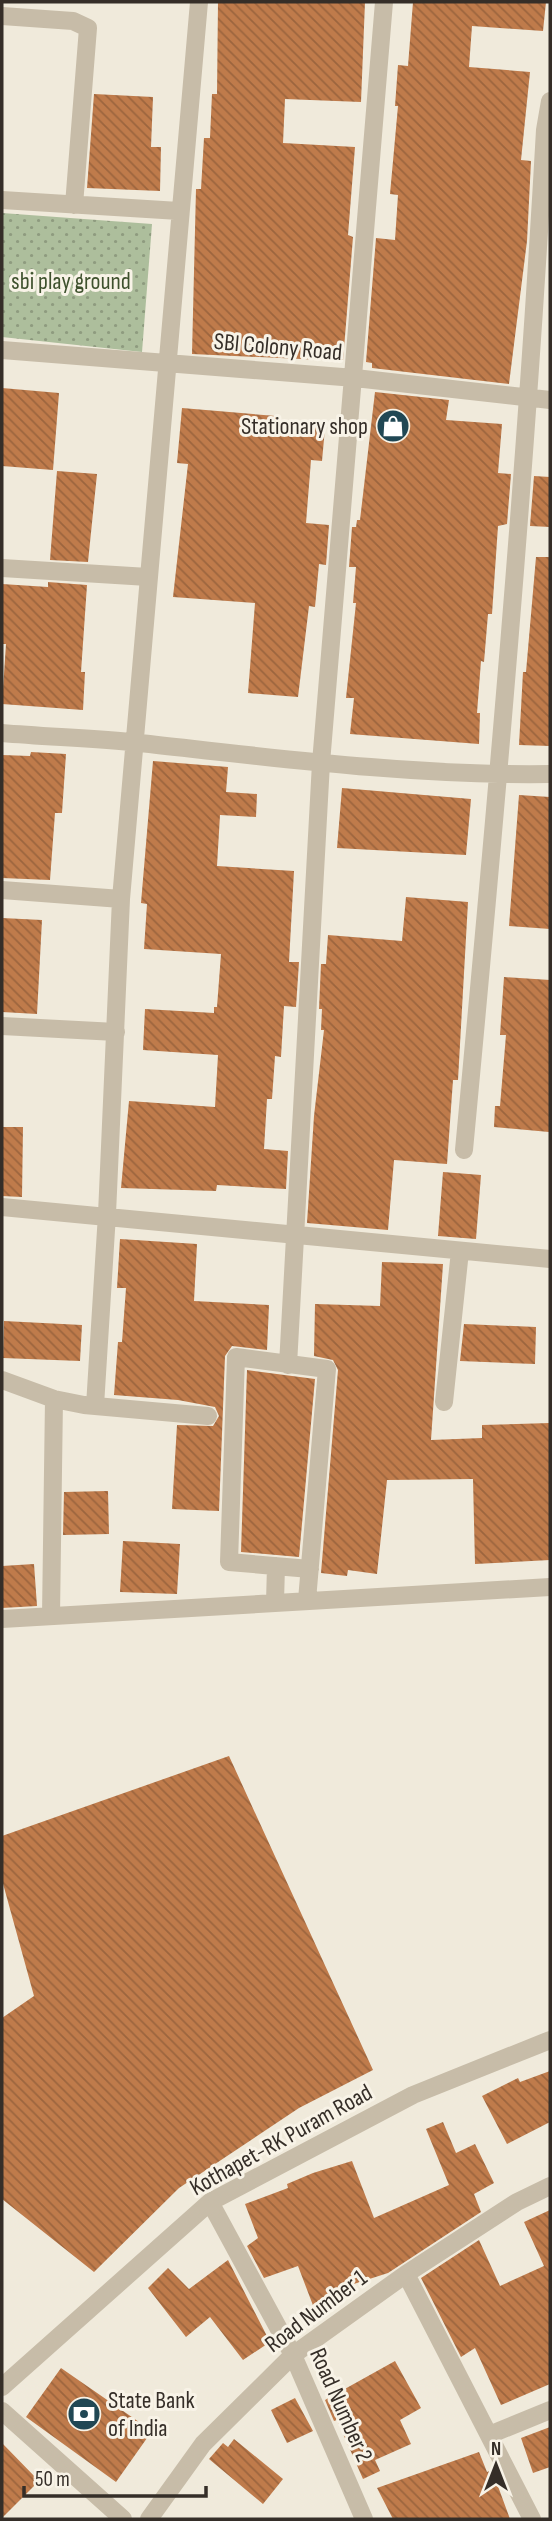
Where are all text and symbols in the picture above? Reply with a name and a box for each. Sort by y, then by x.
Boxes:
park label: sbi play ground [11,267,131,296]
street label: SBI Colony Road [213,327,343,367]
shop icon: Stationary shop [374,407,412,445]
place label: Stationary shop [241,412,368,441]
street label: Kothapet-RK Puram Road [185,2078,377,2202]
street label: Road Number 1 [259,2263,373,2359]
street label: Road Number 2 [303,2344,379,2466]
place label: State Bank of India [108,2386,195,2443]
bank icon: State Bank of India [65,2395,103,2433]
north arrow [461,2430,531,2500]
text: N [491,2438,501,2461]
scale bar [24,2454,206,2498]
text: 50 m [35,2467,70,2492]

